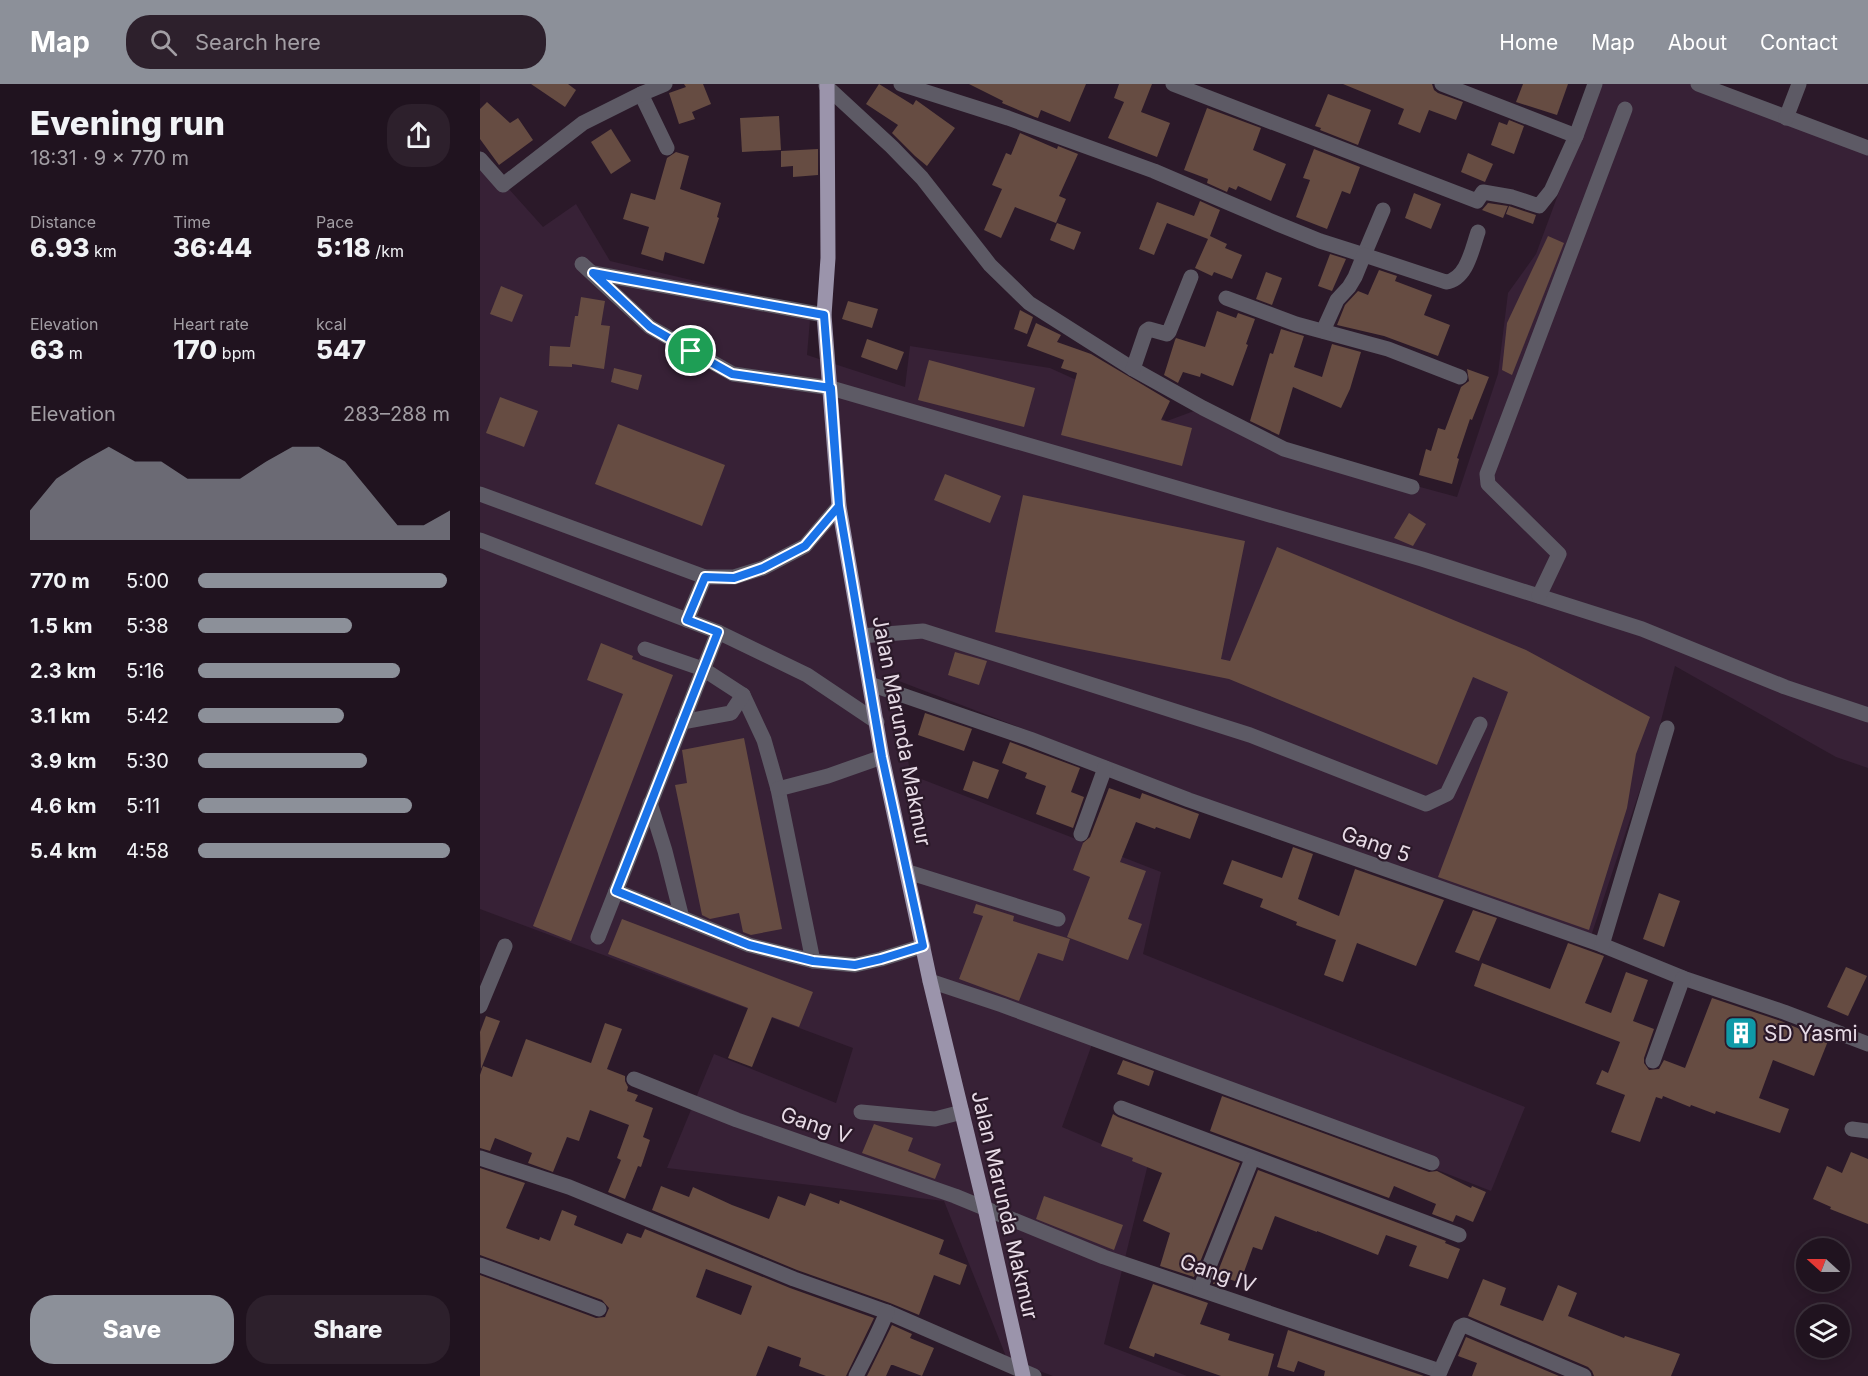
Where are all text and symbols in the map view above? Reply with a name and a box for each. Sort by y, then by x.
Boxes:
search box [126,15,546,69]
text: Map [30,25,90,59]
icon: search [147,26,180,59]
text: Search here [195,29,321,55]
text: Home [1499,30,1558,55]
text: Map [1591,30,1635,55]
text: About [1668,30,1727,55]
text: Contact [1760,30,1838,55]
text: Evening run [30,103,225,143]
button: share [387,104,450,167]
text: 18:31 · 9 × 770 m [30,146,189,170]
text: Distance [30,212,96,232]
text: Time [173,212,211,232]
text: Pace [316,212,354,232]
text: 6.93 [30,232,90,263]
text: 36:44 [173,232,252,263]
text: 5:18 [316,232,371,263]
text: km [90,241,117,261]
text: /km [371,241,404,261]
text: Elevation [30,314,99,334]
text: Heart rate [173,314,249,334]
text: kcal [316,314,347,334]
pin [665,325,716,376]
text: 63 [30,334,64,365]
text: 170 [173,334,217,365]
text: 547 [316,334,366,365]
icon: arrive [674,334,707,367]
text: m [64,343,83,363]
text: bpm [217,343,255,363]
text: Elevation [30,402,116,426]
text: 283–288 m [343,402,450,426]
text: 770 m [30,569,90,593]
text: 5:00 [126,569,169,593]
text: 1.5 km [30,614,93,638]
text: 5:38 [126,614,169,638]
street label: Jalan Marunda Makmur [867,614,937,848]
text: 2.3 km [30,659,96,683]
text: 5:16 [126,659,164,683]
text: 3.1 km [30,704,91,728]
text: 5:42 [126,704,169,728]
text: 3.9 km [30,749,97,773]
text: 5:30 [126,749,169,773]
text: 4.6 km [30,794,97,818]
text: 5:11 [126,794,160,818]
street label: Gang 5 [1338,821,1414,867]
text: 5.4 km [30,839,97,863]
text: 4:58 [126,839,169,863]
building icon: SD Yasmi [1723,1015,1759,1051]
place label: SD Yasmi [1764,1021,1858,1046]
street label: Jalan Marunda Makmur [966,1088,1044,1322]
street label: Gang V [777,1101,855,1149]
north arrow [1796,1238,1850,1292]
map controls [1796,1238,1850,1358]
street label: Gang IV [1177,1248,1259,1298]
button: Save [30,1295,234,1364]
button: Share [246,1295,450,1364]
button: layers [1796,1304,1850,1358]

